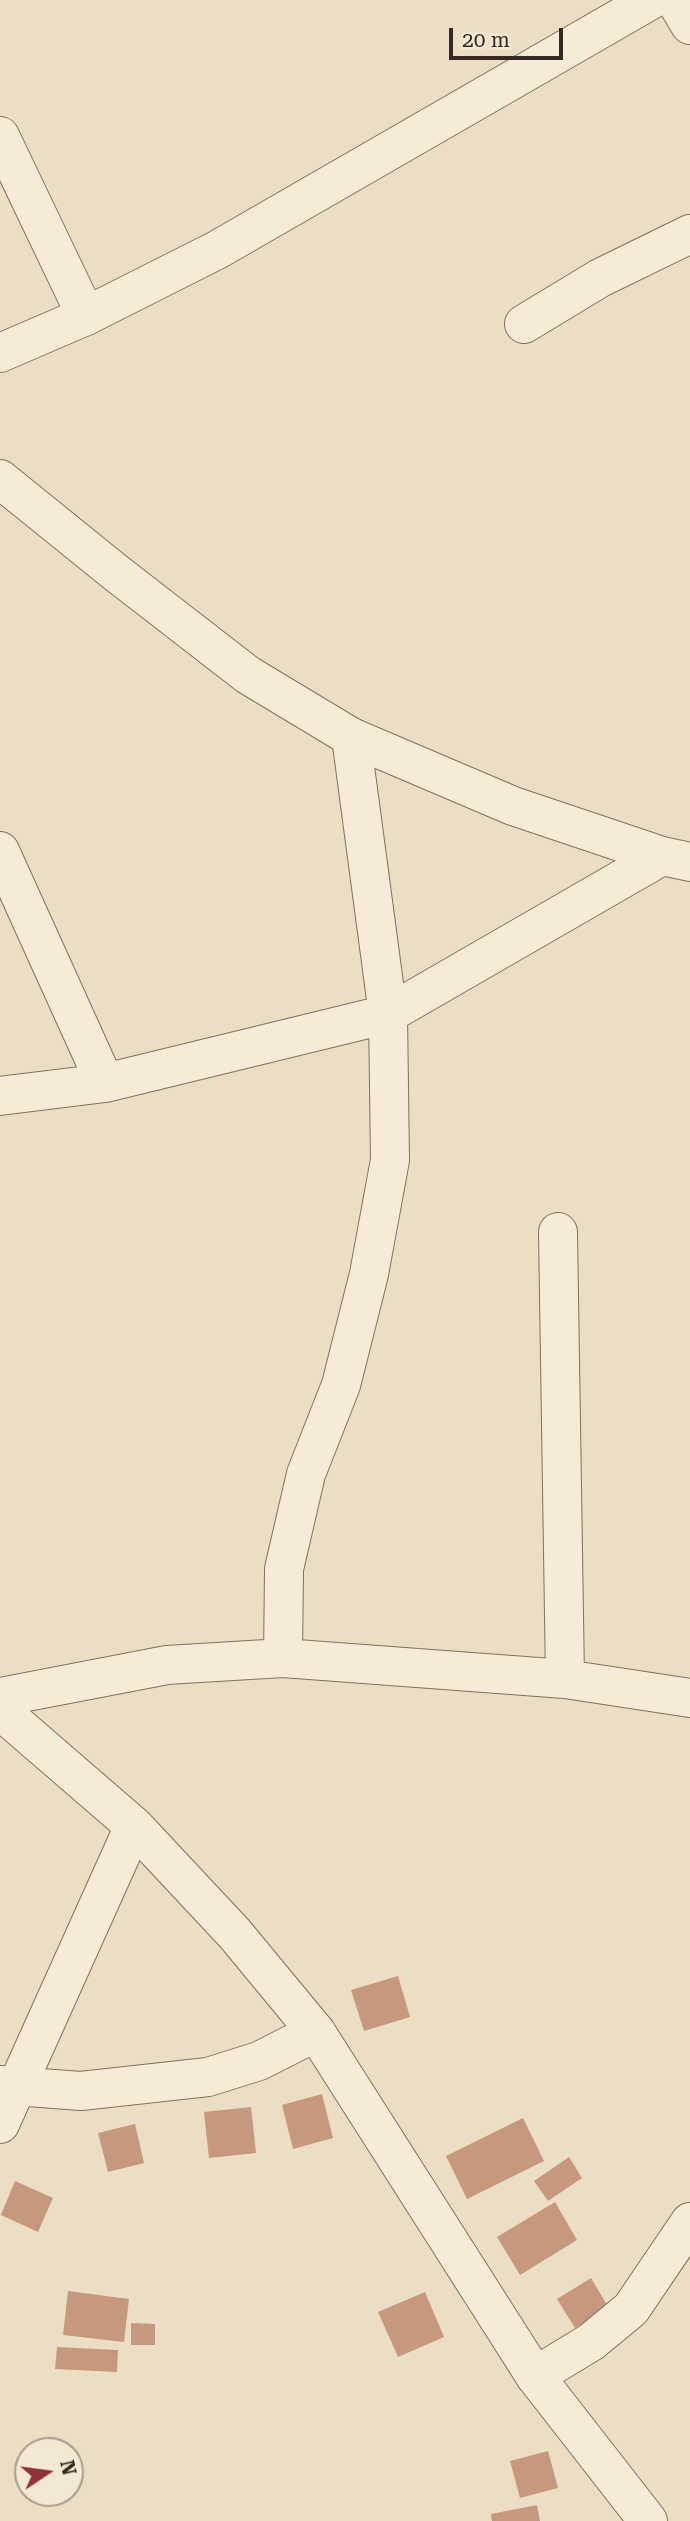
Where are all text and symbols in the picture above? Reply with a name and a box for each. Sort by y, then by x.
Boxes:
scale bar [452,14,566,58]
text: 20 m [462,28,510,52]
north arrow [14,2437,84,2507]
text: N [55,2458,81,2477]

